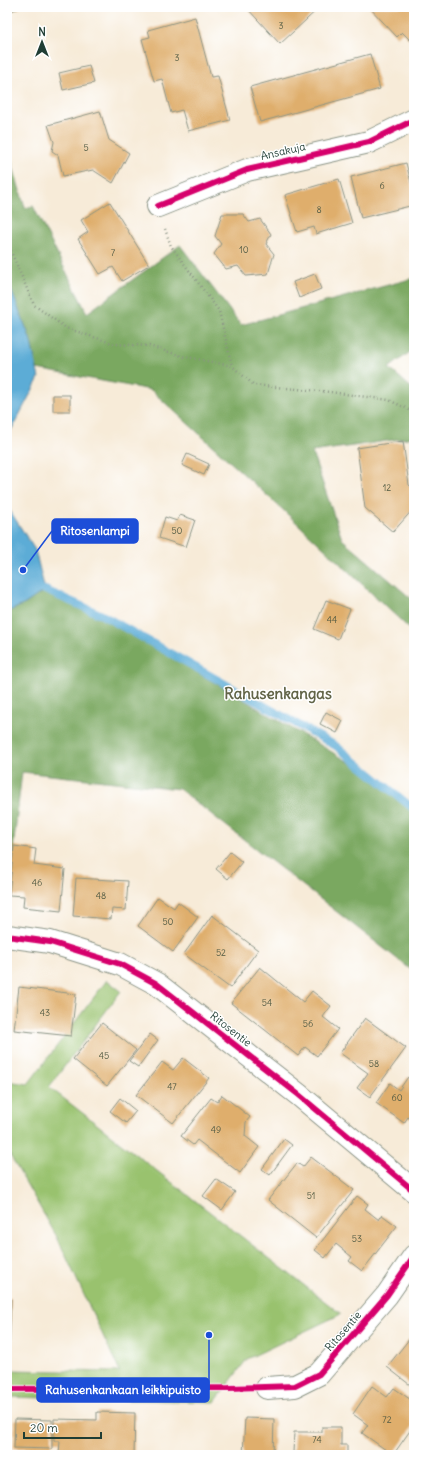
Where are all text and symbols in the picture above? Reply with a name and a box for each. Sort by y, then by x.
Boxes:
house number: 3 [278,20,284,31]
north arrow [22,22,62,62]
text: N [38,25,46,39]
house number: 3 [174,52,180,63]
street label: Ansakuja [259,139,307,163]
house number: 5 [83,142,89,153]
house number: 6 [379,180,385,191]
house number: 8 [316,204,322,215]
house number: 10 [239,244,249,255]
house number: 7 [111,247,116,258]
house number: 12 [383,482,391,493]
callout: Ritosenlampi [52,519,138,543]
text: Ritosenlampi [60,523,130,539]
house number: 50 [171,525,183,536]
house number: 44 [327,614,337,625]
district label: Rahusenkangas [224,684,332,704]
house number: 46 [32,877,42,888]
house number: 48 [96,890,106,901]
house number: 50 [162,916,174,927]
house number: 52 [216,947,226,958]
house number: 54 [262,997,272,1008]
house number: 43 [40,1007,50,1018]
street label: Ritosentie [208,1009,255,1050]
house number: 56 [303,1018,313,1029]
house number: 45 [99,1050,109,1061]
house number: 58 [369,1058,379,1069]
house number: 47 [167,1081,177,1092]
house number: 60 [391,1092,403,1103]
house number: 49 [211,1124,221,1135]
house number: 51 [307,1190,315,1201]
house number: 53 [352,1233,362,1244]
street label: Ritosentie [322,1308,364,1354]
callout: Rahusenkankaan leikkipuisto [37,1378,209,1402]
text: Rahusenkankaan leikkipuisto [45,1382,201,1398]
scale bar [24,1414,101,1440]
house number: 72 [382,1414,392,1425]
text: 20 m [30,1420,58,1435]
house number: 74 [312,1434,322,1445]

